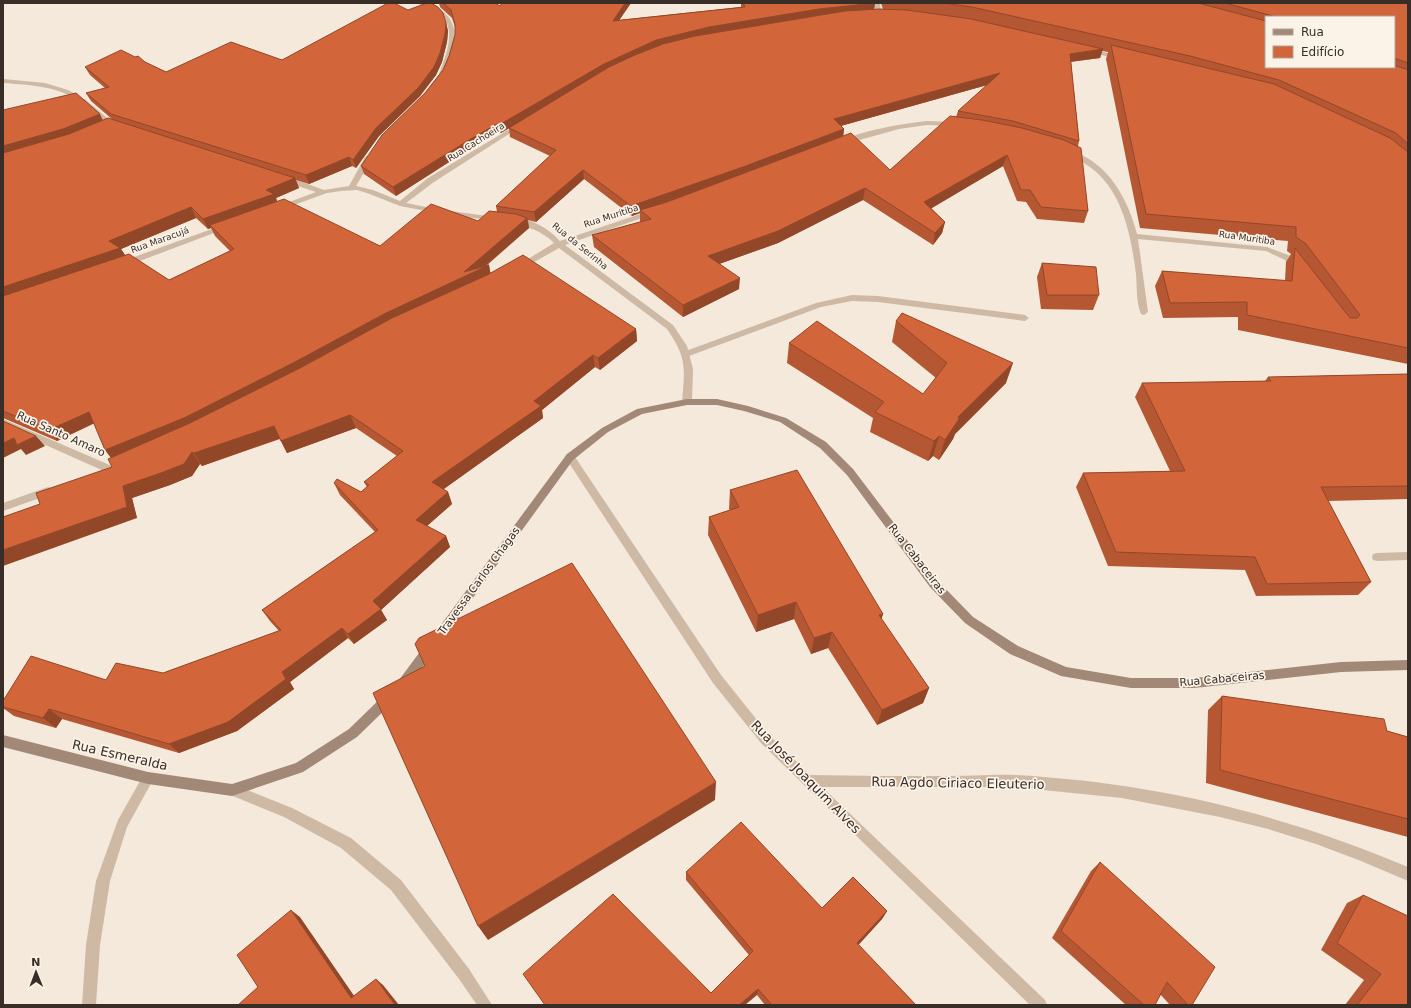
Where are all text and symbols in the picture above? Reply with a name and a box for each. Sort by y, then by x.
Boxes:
legend [1265,16,1395,68]
text: Rua [1301,25,1324,39]
text: Edifício [1301,45,1344,59]
street label: Rua Cachoeira [446,121,506,163]
street label: Rua Muritiba [582,202,640,230]
street label: Rua da Serinha [550,221,610,271]
street label: Rua Maracujá [130,225,190,255]
street label: Rua Muritiba [1218,229,1276,247]
street label: Rua Santo Amaro [15,409,108,459]
street label: Rua Cabaceiras [886,521,949,597]
street label: Travessa Carlos Chagas [435,524,523,638]
street label: Rua Cabaceiras [1179,669,1265,689]
street label: Rua José Joaquim Alves [748,717,864,837]
street label: Rua Esmeralda [71,737,169,773]
street label: Rua Agdo Ciriaco Eleuterio [871,774,1045,792]
north arrow [16,952,56,992]
text: N [31,956,41,969]

